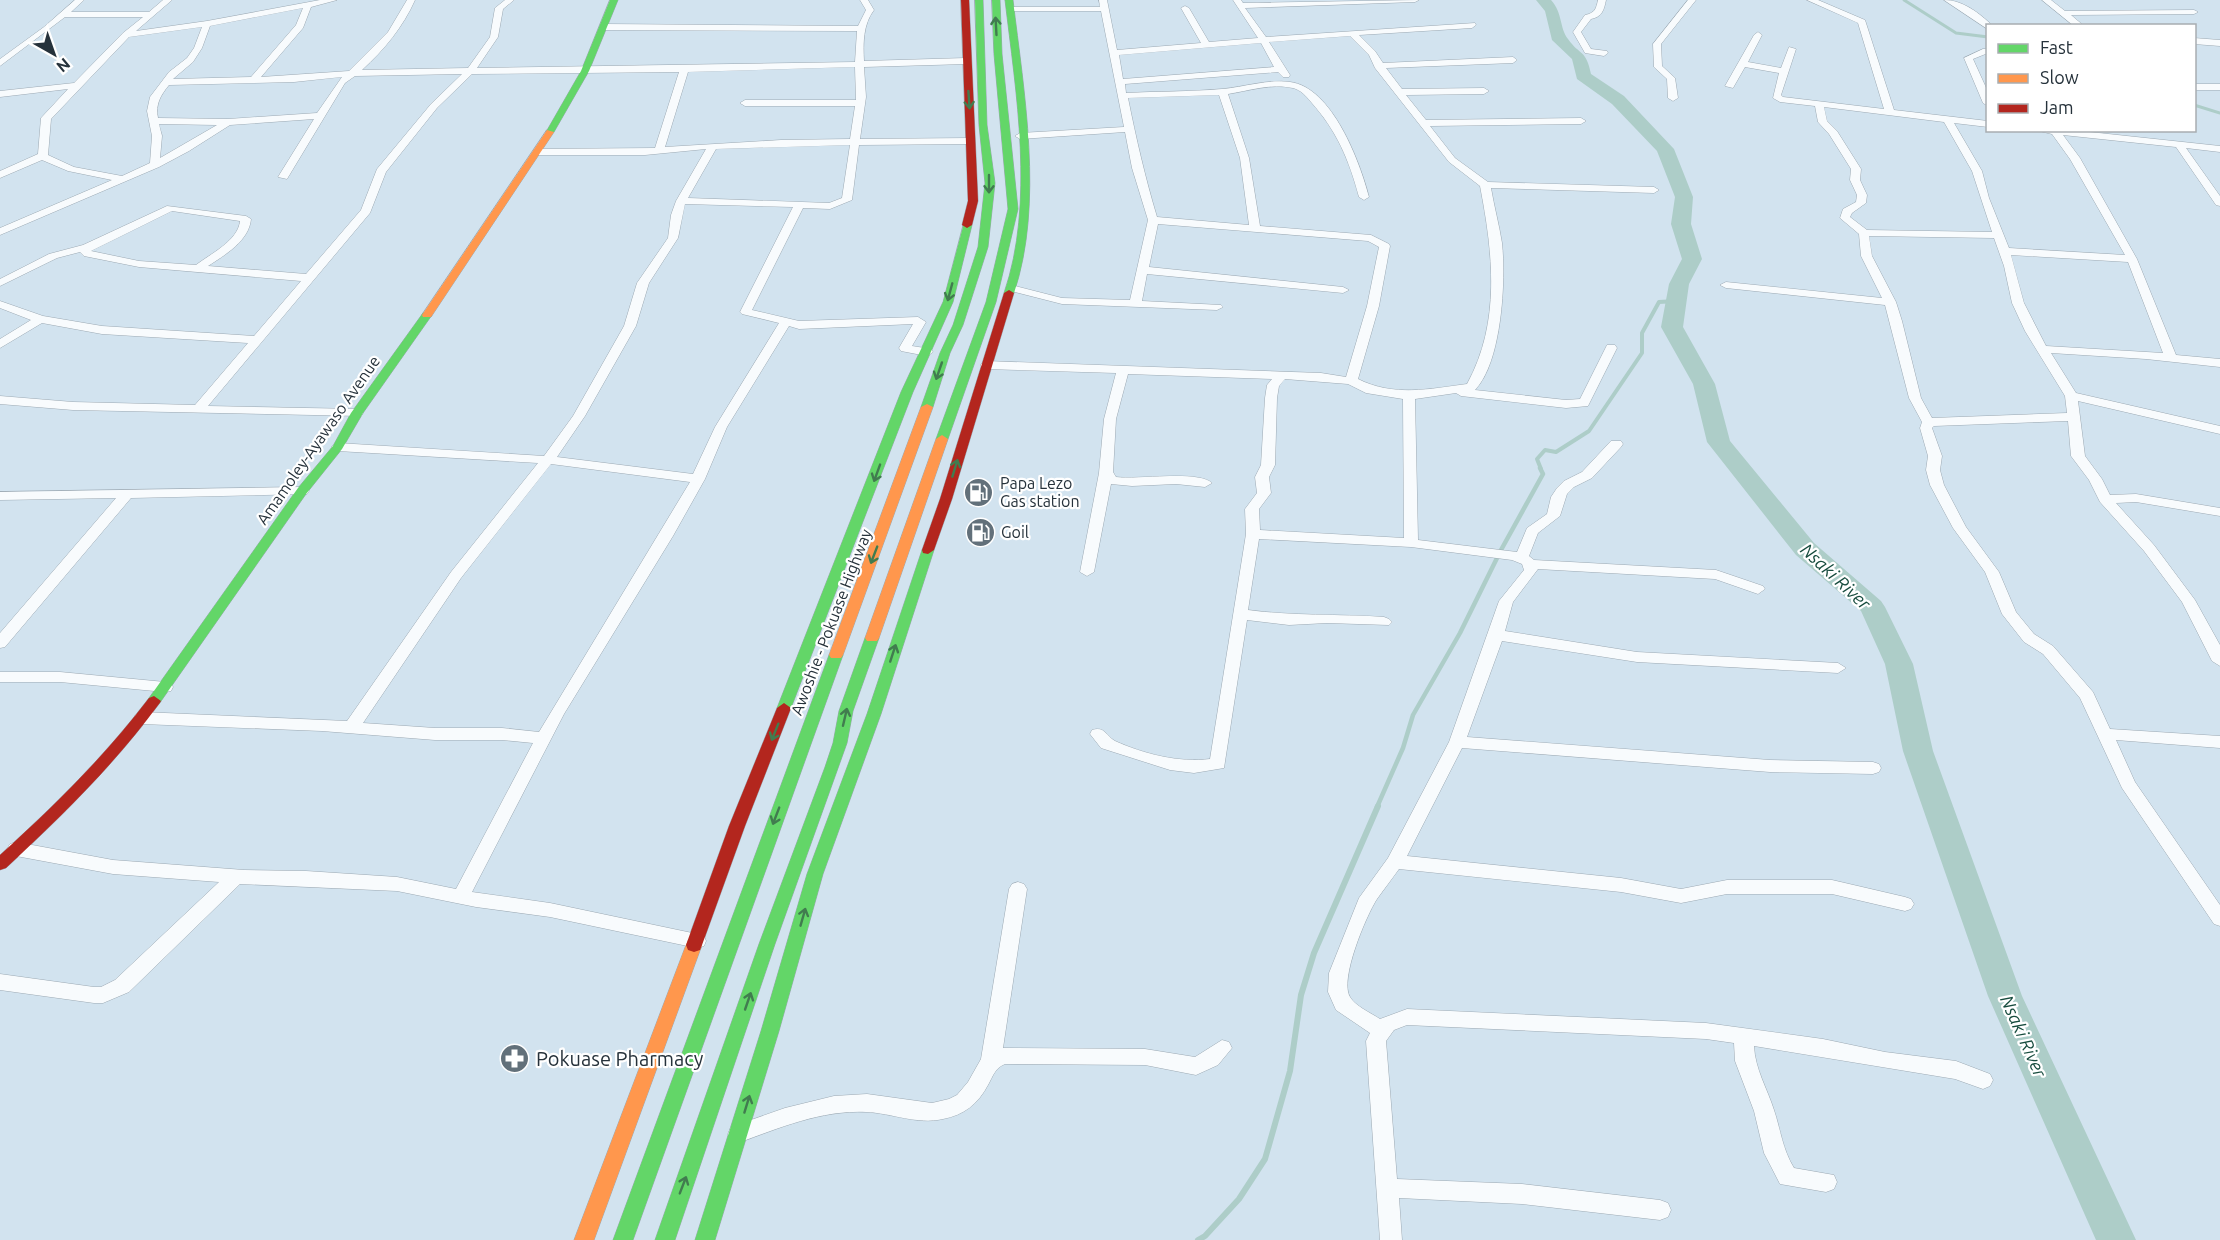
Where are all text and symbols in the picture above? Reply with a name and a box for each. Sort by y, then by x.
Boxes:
one-way arrow [991,16,1002,36]
north arrow [24,24,84,84]
legend [1986,24,2196,132]
text: Fast [2040,37,2073,57]
text: N [53,55,74,76]
text: Slow [2040,67,2079,87]
one-way arrow [963,90,974,110]
text: Jam [2040,97,2074,117]
one-way arrow [983,174,995,193]
one-way arrow [944,282,955,301]
street label: Amamoley-Ayawaso Avenue [253,352,383,528]
one-way arrow [933,361,944,380]
one-way arrow [950,459,961,478]
one-way arrow [871,463,882,482]
place label: Papa Lezo Gas station [1000,474,1080,510]
fuel station icon: Papa Lezo Gas station [963,476,995,508]
fuel station icon: Goil [964,516,996,548]
place label: Goil [1001,523,1029,541]
street label: Awoshie - Pokuase Highway [787,526,875,718]
water label: Nsaki River [1797,539,1876,614]
one-way arrow [867,545,878,563]
one-way arrow [889,644,900,663]
one-way arrow [840,708,852,727]
one-way arrow [769,722,780,741]
one-way arrow [769,806,780,825]
one-way arrow [798,908,809,927]
one-way arrow [743,992,754,1010]
water label: Nsaki River [1997,992,2051,1081]
pharmacy icon: Pokuase Pharmacy [499,1042,531,1074]
place label: Pokuase Pharmacy [536,1047,704,1070]
one-way arrow [742,1095,753,1114]
one-way arrow [679,1176,690,1194]

